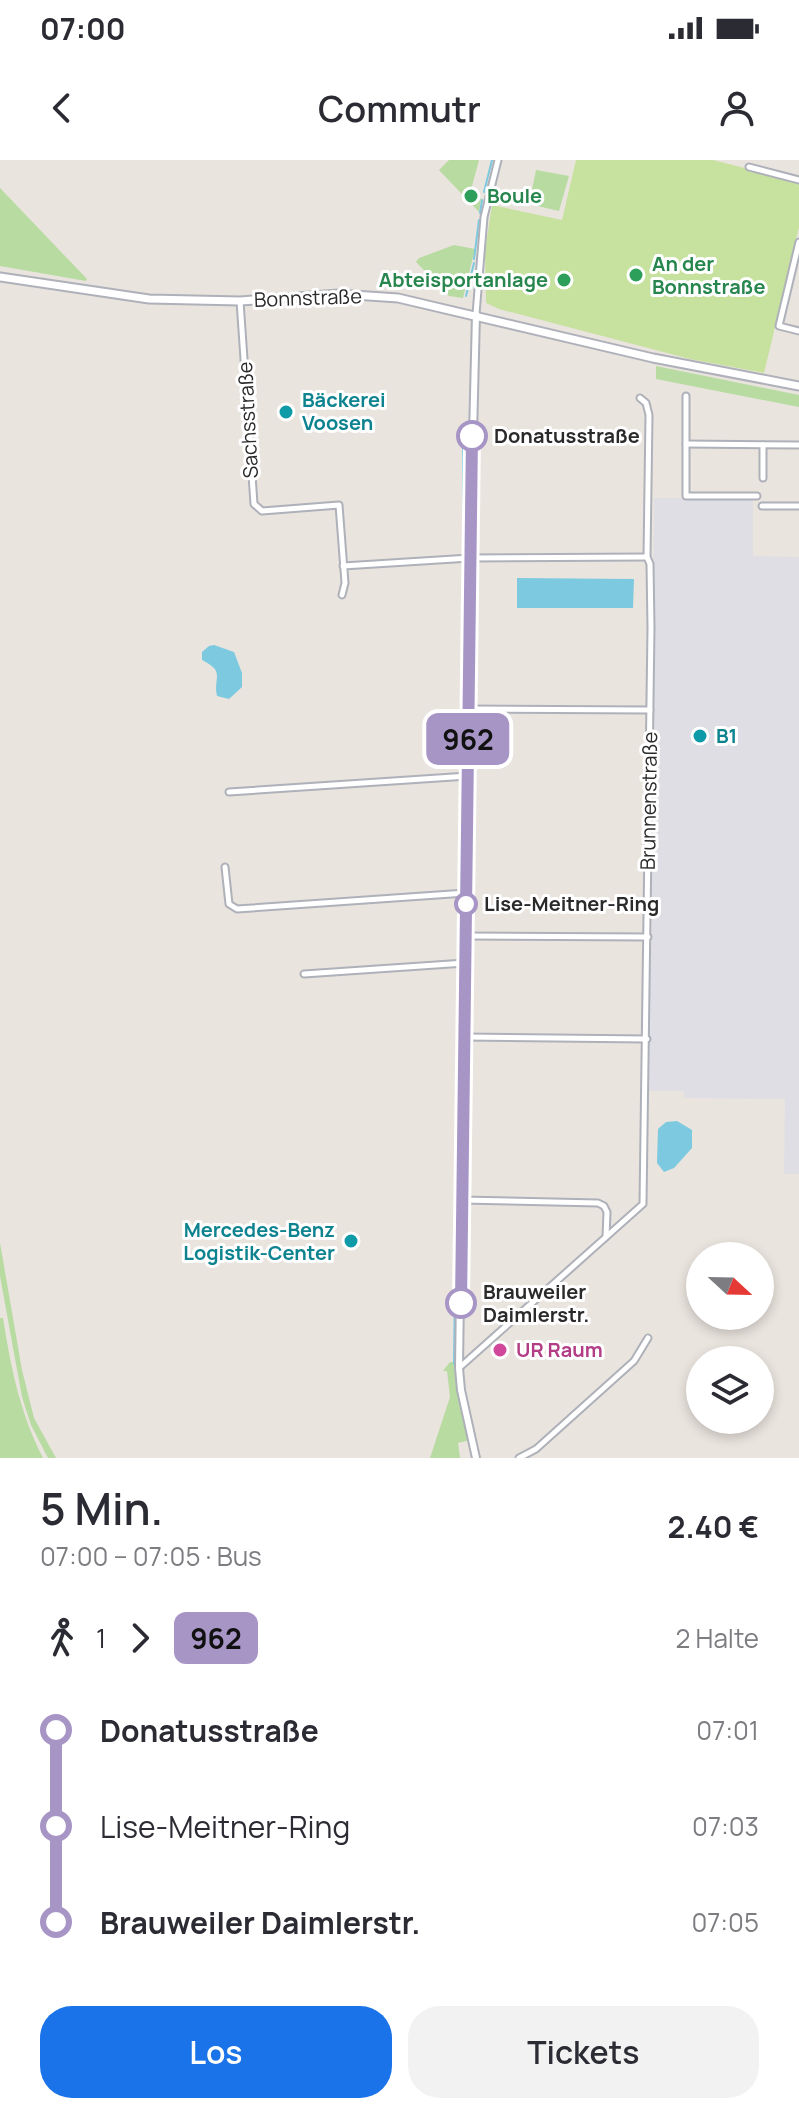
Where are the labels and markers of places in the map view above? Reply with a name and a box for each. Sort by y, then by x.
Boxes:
place label: Boule [487,182,542,209]
marker: Boule [462,187,480,205]
place label: An der Bonnstraße [652,250,765,300]
place label: Abteisportanlage [379,266,548,293]
marker: An der Bonnstraße [627,266,645,284]
marker: Abteisportanlage [555,271,573,289]
place label: Bäckerei Voosen [302,386,386,436]
marker: Bäckerei Voosen [277,403,295,421]
marker: Donatusstraße [457,421,487,451]
place label: Donatusstraße [494,422,640,449]
place label: B1 [716,722,737,749]
marker: B1 [691,727,709,745]
place label: Lise-Meitner-Ring [484,890,659,917]
marker: Lise-Meitner-Ring [455,893,477,915]
place label: Mercedes-Benz Logistik-Center [183,1216,335,1266]
marker: Mercedes-Benz Logistik-Center [342,1232,360,1250]
place label: Brauweiler Daimlerstr. [483,1278,589,1328]
marker: Brauweiler Daimlerstr. [446,1288,476,1318]
place label: UR Raum [516,1336,603,1363]
marker: UR Raum [491,1341,509,1359]

